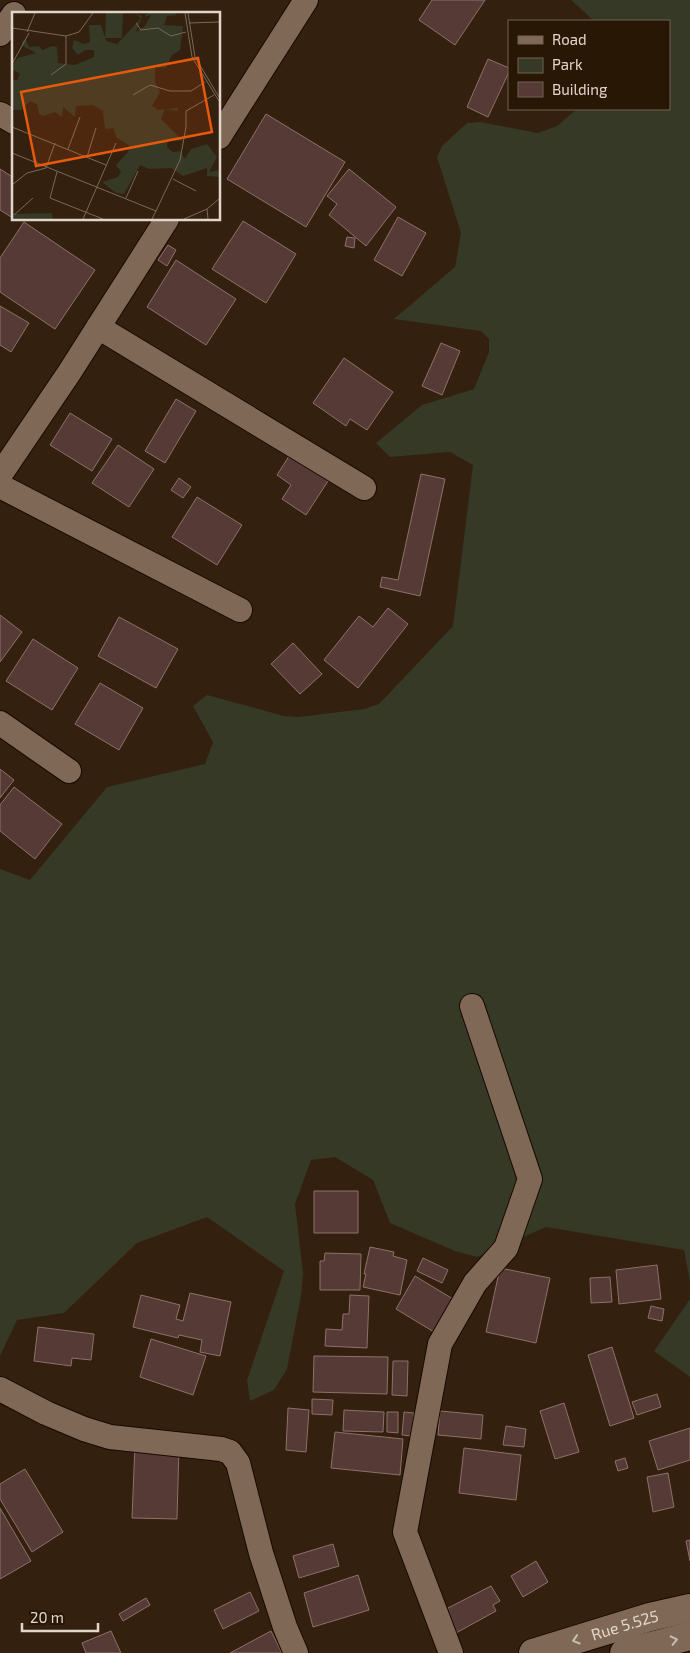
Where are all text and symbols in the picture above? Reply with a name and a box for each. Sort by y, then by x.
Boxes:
inset map [12,12,220,220]
legend [508,20,670,110]
text: Road [552,30,587,48]
text: Park [552,55,583,73]
text: Building [552,80,608,98]
scale bar [22,1600,99,1632]
street label: Rue 5.525 [589,1605,660,1644]
text: 20 m [30,1608,64,1626]
one-way arrow [572,1634,580,1644]
one-way arrow [670,1635,678,1646]

